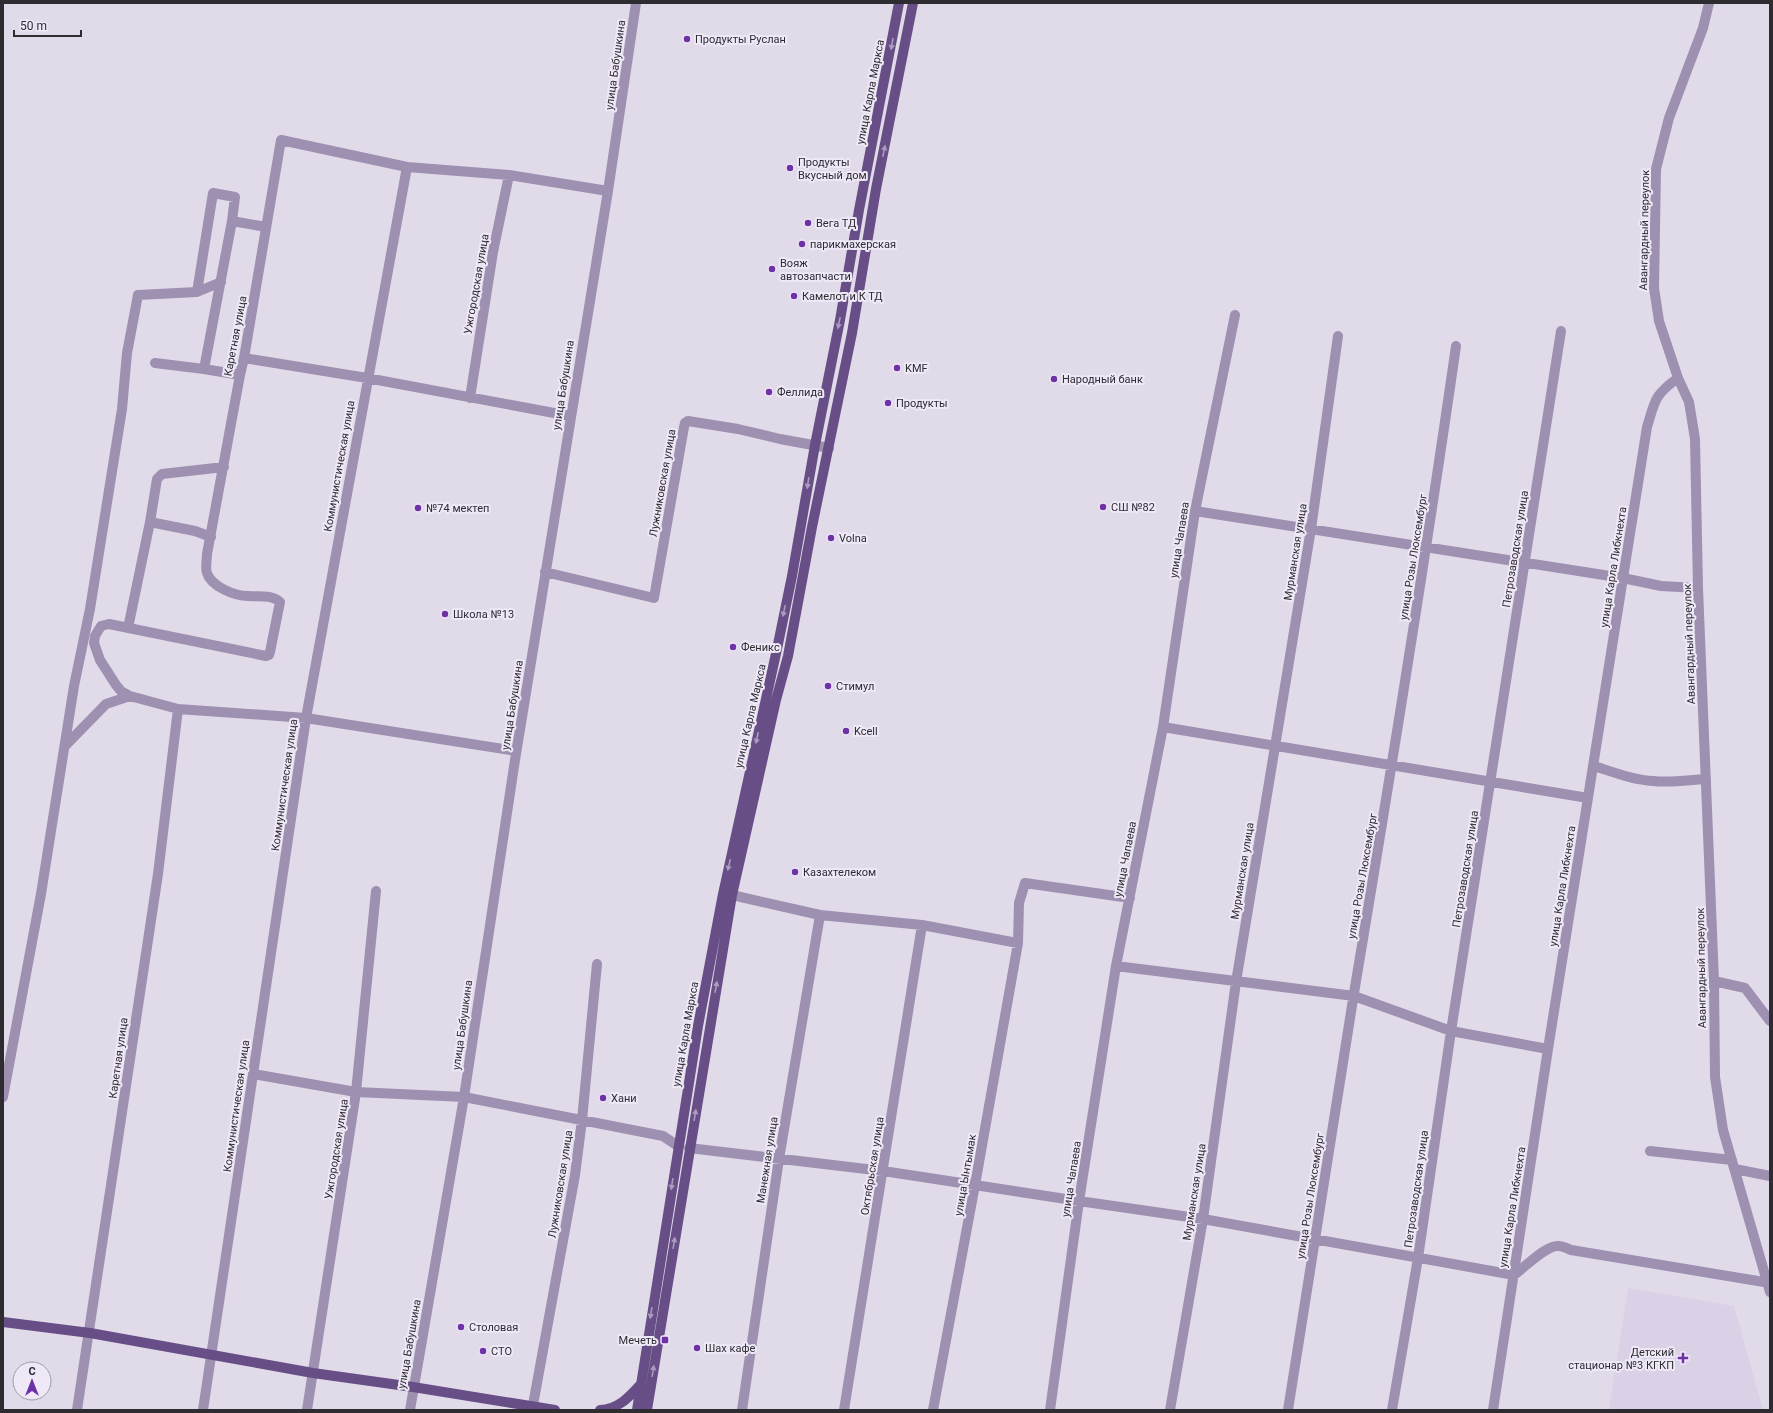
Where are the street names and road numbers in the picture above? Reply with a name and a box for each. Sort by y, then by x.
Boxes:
street label: улица Бабушкина [603,19,628,111]
street label: улица Карла Маркса [854,39,887,146]
street label: Авангардный переулок [1637,169,1652,290]
street label: Ужгородская улица [461,233,492,335]
street label: Каретная улица [221,295,250,377]
street label: улица Бабушкина [550,339,577,431]
street label: Коммунистическая улица [322,399,357,533]
street label: Лужниковская улица [647,428,678,538]
street label: Петрозаводская улица [1500,490,1531,609]
street label: улица Розы Люксембург [1397,493,1430,621]
street label: улица Чапаева [1167,501,1192,579]
street label: Мурманская улица [1281,503,1310,602]
street label: улица Карла Либкнехта [1598,506,1629,628]
street label: Авангардный переулок [1681,583,1698,705]
street label: улица Бабушкина [499,659,526,751]
street label: улица Карла Маркса [732,663,769,769]
street label: Коммунистическая улица [269,718,300,852]
street label: Петрозаводская улица [1450,810,1481,929]
street label: улица Розы Люксембург [1345,812,1380,940]
street label: улица Чапаева [1112,820,1139,898]
street label: Мурманская улица [1228,822,1257,921]
street label: улица Карла Либкнехта [1547,825,1578,947]
street label: Авангардный переулок [1694,907,1709,1028]
street label: улица Бабушкина [450,979,475,1071]
street label: улица Карла Маркса [670,980,701,1088]
street label: Каретная улица [106,1017,131,1099]
street label: Коммунистическая улица [221,1039,252,1173]
street label: Ужгородская улица [322,1098,351,1200]
street label: Манежная улица [754,1116,781,1204]
street label: Октябрьская улица [858,1116,887,1216]
street label: Лужниковская улица [546,1129,575,1239]
street label: Петрозаводская улица [1402,1130,1431,1249]
street label: улица Розы Люксембург [1294,1132,1327,1260]
street label: улица Ынтымак [952,1133,979,1217]
street label: улица Чапаева [1059,1140,1084,1218]
street label: Мурманская улица [1180,1143,1209,1242]
street label: улица Карла Либкнехта [1497,1146,1528,1268]
street label: улица Бабушкина [395,1298,424,1390]

